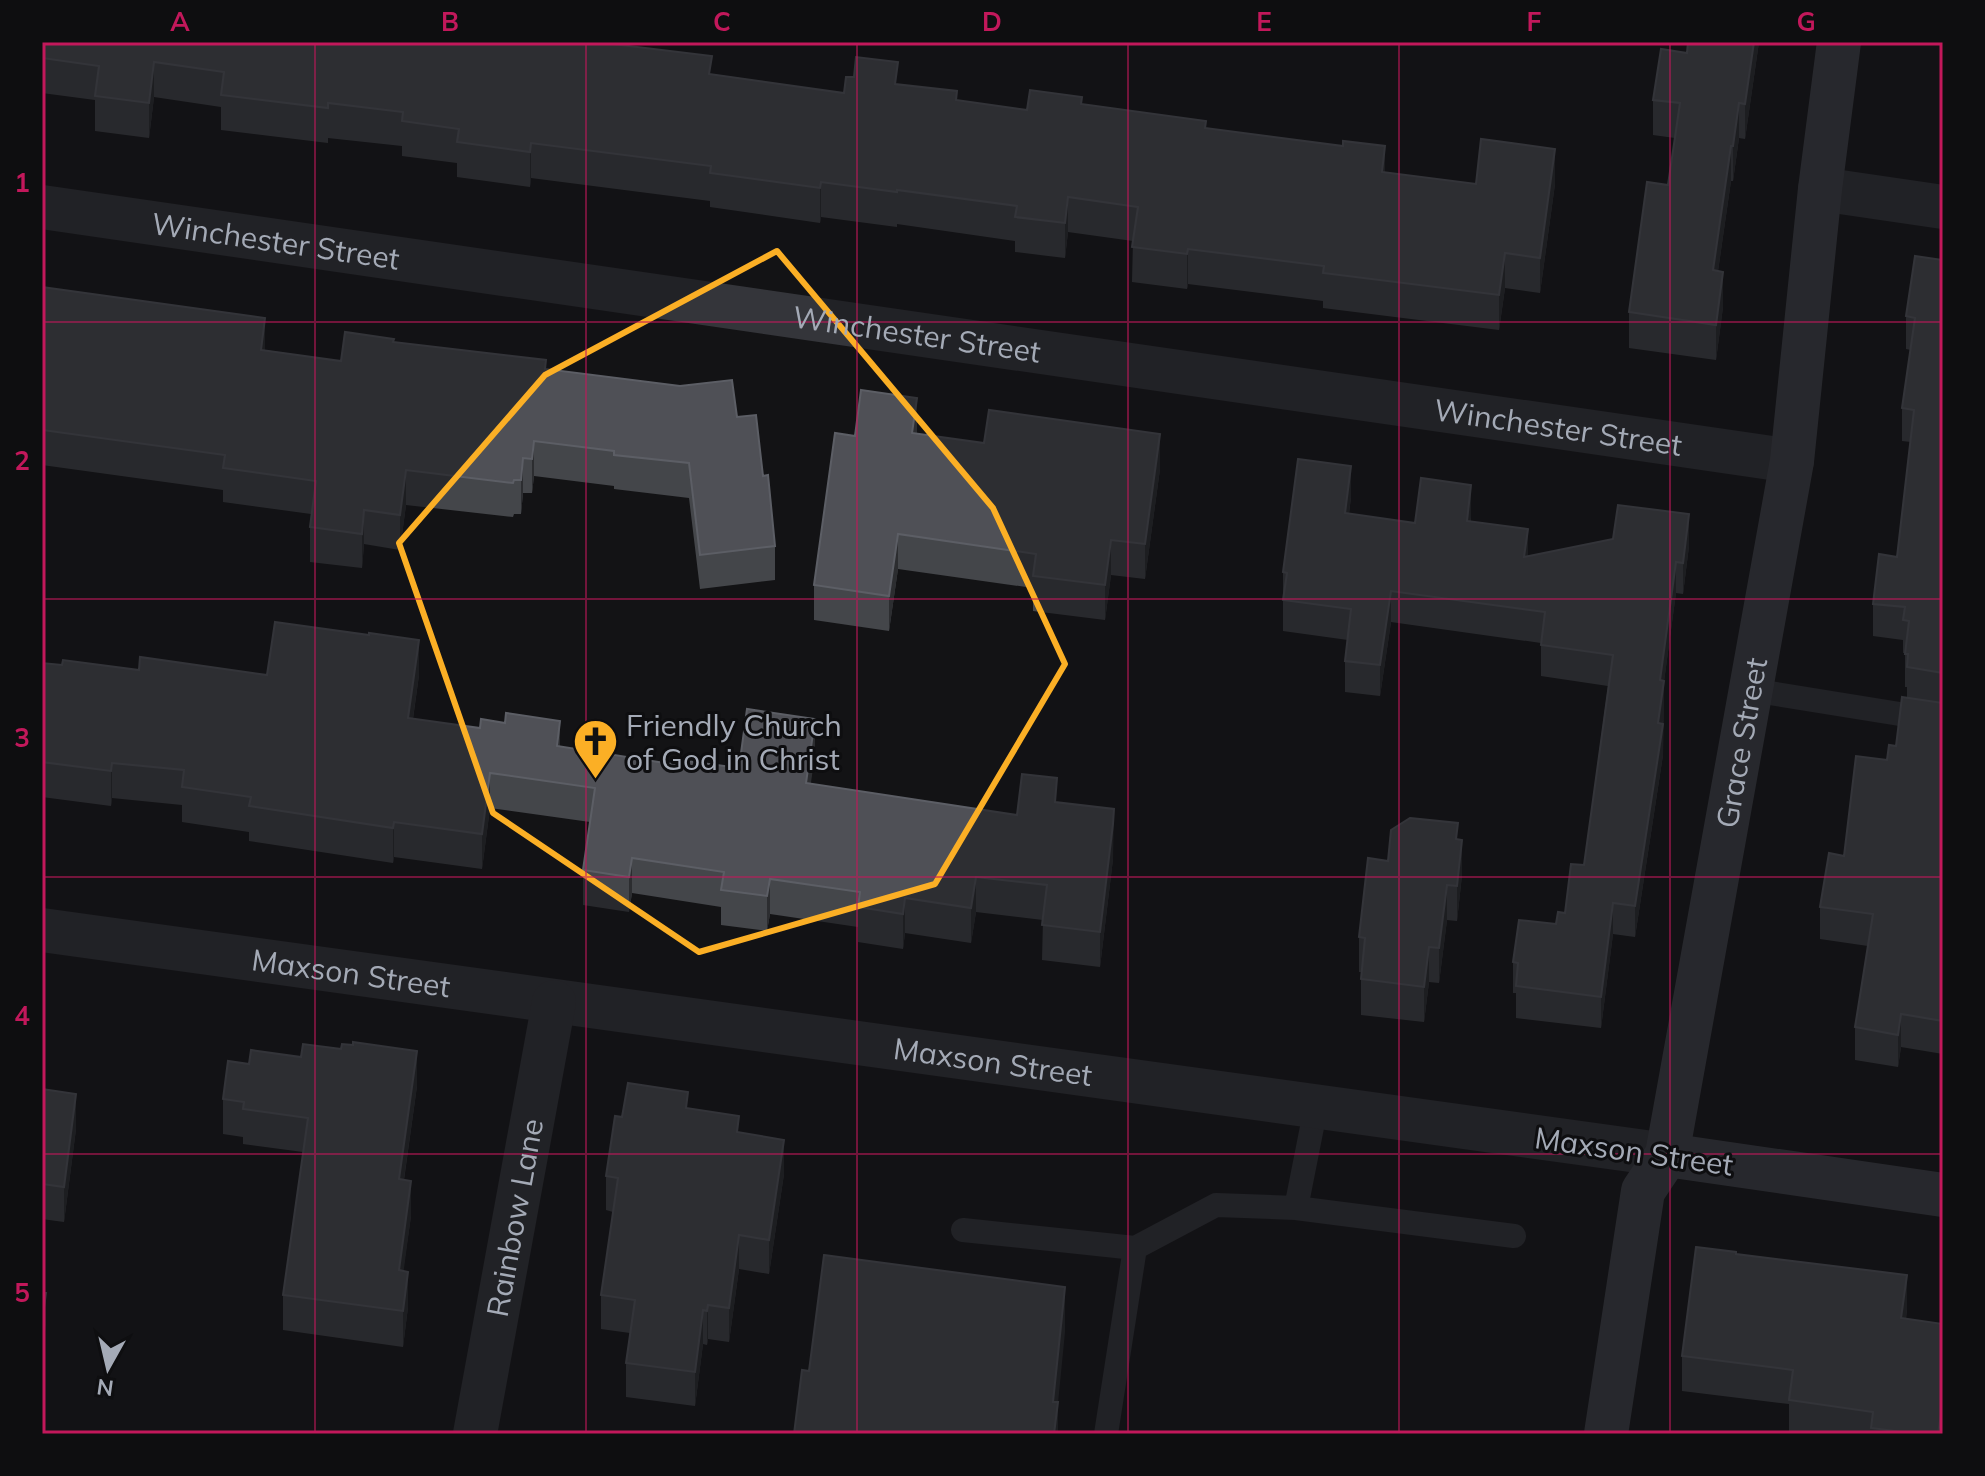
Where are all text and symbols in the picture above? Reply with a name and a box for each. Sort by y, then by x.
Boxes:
text: A [170,5,190,38]
text: B [441,5,459,38]
text: C [713,5,731,38]
text: D [982,5,1002,38]
text: E [1256,5,1272,38]
text: F [1527,5,1542,38]
text: G [1796,5,1816,38]
text: 1 [14,166,30,199]
street label: Winchester Street [149,204,402,278]
street label: Winchester Street [790,297,1043,371]
street label: Winchester Street [1432,390,1685,464]
text: 2 [14,444,30,477]
street label: Grace Street [1707,654,1775,831]
place label: Friendly Church of God in Christ [626,706,842,778]
church icon: Friendly Church of God in Christ [571,718,619,781]
text: 3 [14,721,30,754]
street label: Maxson Street [249,940,453,1005]
text: 4 [14,999,30,1032]
street label: Maxson Street [891,1029,1095,1094]
street label: Rainbow Lane [478,1116,551,1320]
street label: Maxson Street [1532,1118,1736,1184]
text: 5 [14,1276,30,1309]
north arrow [68,1328,148,1408]
text: N [95,1373,115,1403]

